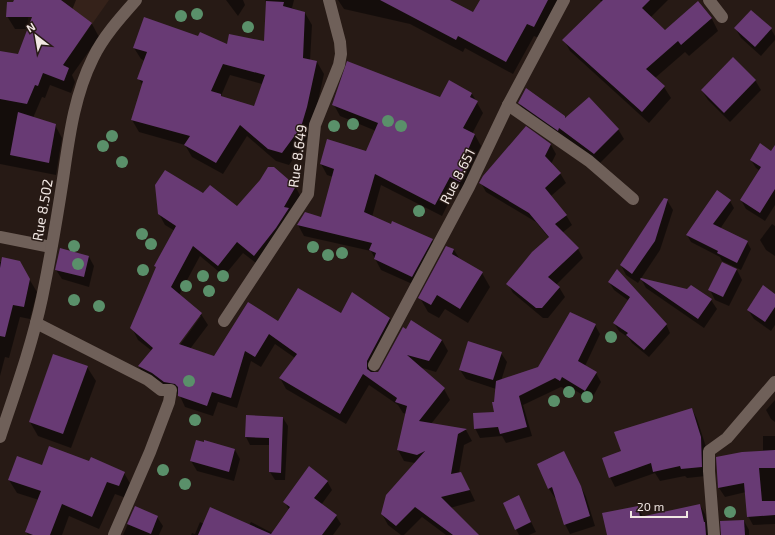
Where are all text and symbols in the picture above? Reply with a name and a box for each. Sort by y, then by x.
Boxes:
north arrow [16,16,56,56]
text: N [24,19,37,35]
street label: Rue 8.649 [284,123,310,189]
street label: Rue 8.651 [436,145,478,207]
street label: Rue 8.502 [28,177,56,242]
scale bar [631,493,687,519]
text: 20 m [637,499,664,513]

